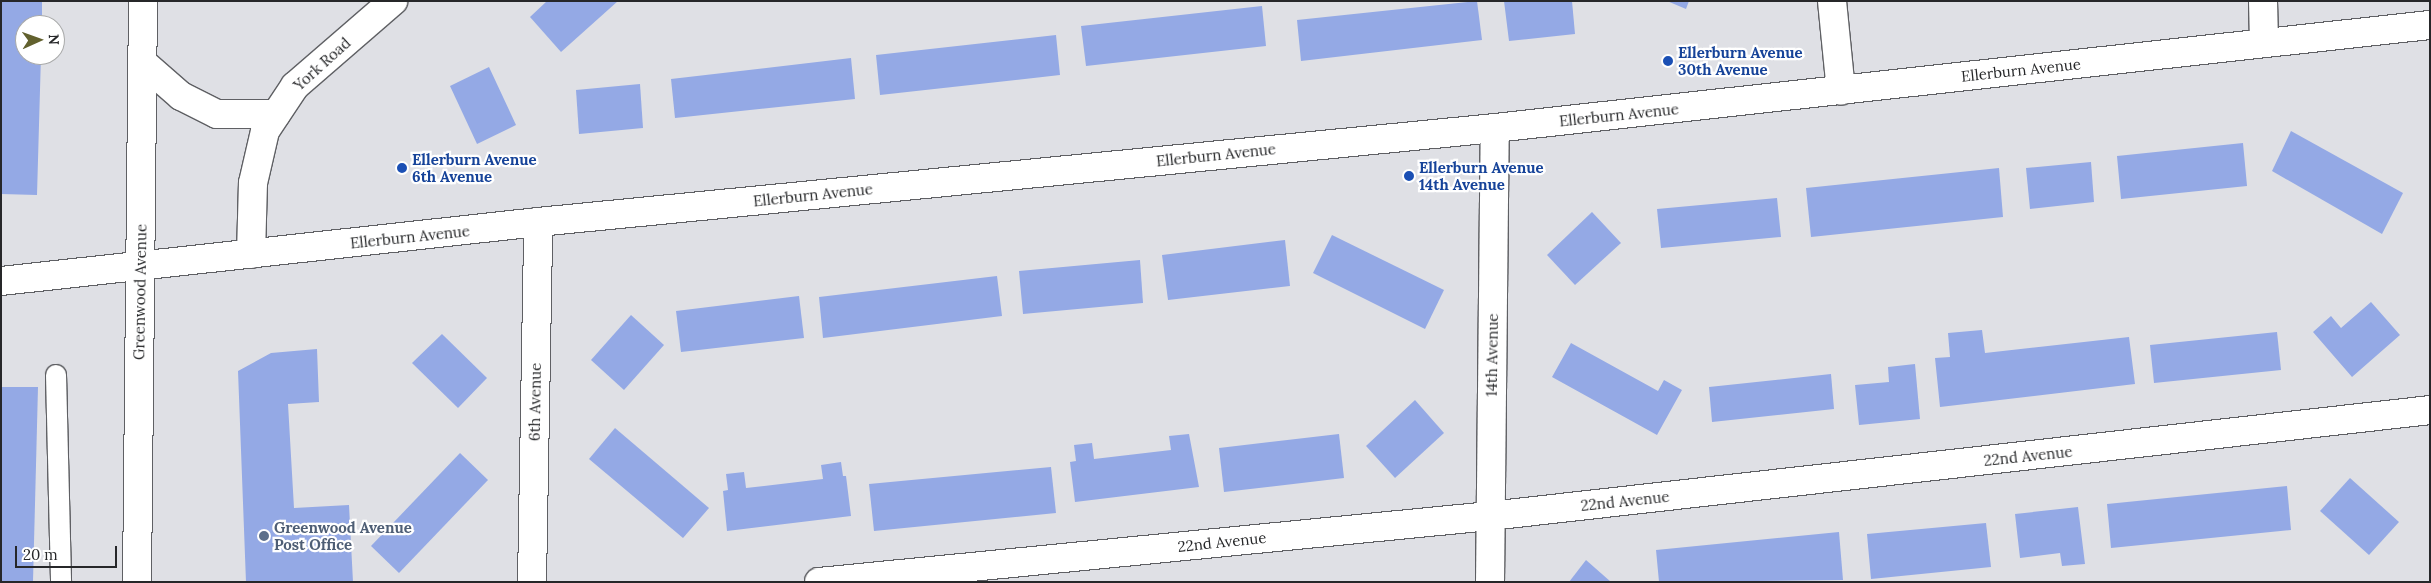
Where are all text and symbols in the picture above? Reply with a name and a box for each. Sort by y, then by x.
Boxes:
north arrow [15,15,65,65]
text: N [45,34,63,45]
street label: York Road [290,34,354,94]
place label: Ellerburn Avenue 30th Avenue [1678,43,1803,78]
marker: Ellerburn Avenue 30th Avenue [1662,55,1674,67]
street label: Ellerburn Avenue [1960,55,2082,85]
street label: Ellerburn Avenue [1558,100,1680,130]
street label: Ellerburn Avenue [1155,140,1277,170]
place label: Ellerburn Avenue 6th Avenue [412,150,537,185]
place label: Ellerburn Avenue 14th Avenue [1419,158,1544,193]
marker: Ellerburn Avenue 6th Avenue [396,162,408,174]
marker: Ellerburn Avenue 14th Avenue [1403,170,1415,182]
street label: Ellerburn Avenue [752,180,874,210]
street label: Ellerburn Avenue [349,222,471,252]
street label: Greenwood Avenue [130,224,150,360]
street label: 14th Avenue [1482,313,1502,397]
street label: 6th Avenue [525,363,545,441]
street label: 22nd Avenue [1983,442,2073,470]
street label: 22nd Avenue [1580,487,1670,515]
place label: Greenwood Avenue Post Office [274,518,412,553]
street label: 22nd Avenue [1177,528,1267,556]
marker: Greenwood Avenue Post Office [258,530,270,542]
scale bar [18,536,120,568]
text: 20 m [23,545,58,564]

